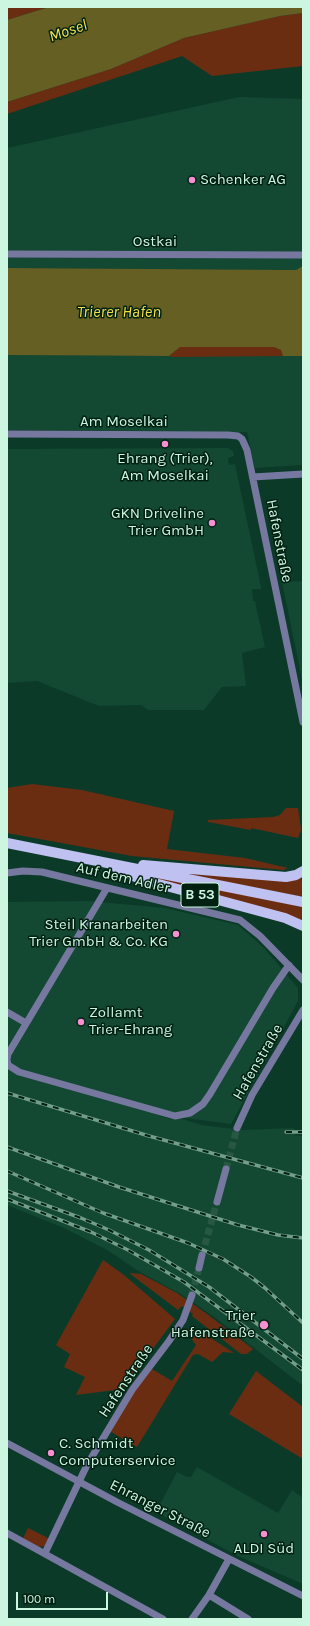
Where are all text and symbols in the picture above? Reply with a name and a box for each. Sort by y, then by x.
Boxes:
water label: Mosel [46,16,90,46]
place label: Schenker AG [200,171,286,189]
marker: Schenker AG [187,175,197,185]
street label: Ostkai [133,233,177,251]
water label: Trierer Hafen [77,302,161,322]
street label: Am Moselkai [80,413,168,431]
marker: Ehrang (Trier), Am Moselkai [160,439,170,449]
place label: Ehrang (Trier), Am Moselkai [117,450,213,485]
street label: Hafenstraße [262,498,296,584]
place label: GKN Driveline Trier GmbH [111,505,204,540]
marker: GKN Driveline Trier GmbH [207,518,217,528]
street label: Auf dem Adler [74,858,172,898]
road number: B 53 [181,883,219,907]
place label: Steil Kranarbeiten Trier GmbH & Co. KG [29,916,168,951]
marker: Steil Kranarbeiten Trier GmbH & Co. KG [171,929,181,939]
place label: Zollamt Trier-Ehrang [89,1004,172,1039]
marker: Zollamt Trier-Ehrang [76,1017,86,1027]
street label: Hafenstraße [229,1021,287,1103]
place label: Trier Hafenstraße [171,1307,255,1342]
marker: Trier Hafenstraße [258,1319,270,1331]
street label: Hafenstraße [95,1341,157,1421]
place label: C. Schmidt Computerservice [59,1435,175,1470]
marker: C. Schmidt Computerservice [46,1448,56,1458]
street label: Ehranger Straße [107,1476,213,1542]
marker: ALDI Süd [259,1529,269,1539]
place label: ALDI Süd [234,1540,294,1558]
scale bar [18,1584,110,1610]
text: 100 m [23,1592,55,1606]

